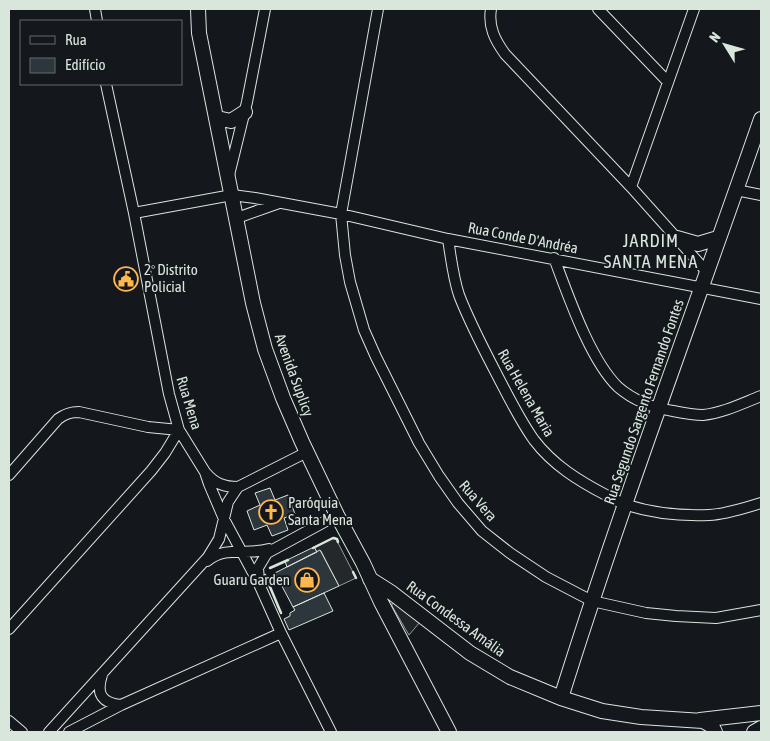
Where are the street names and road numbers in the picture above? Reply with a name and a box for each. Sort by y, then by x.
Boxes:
street label: Rua Conde D'Andréa [467,219,580,257]
street label: Rua Segundo Sargento Fernando Fontes [600,297,687,507]
street label: Avenida Suplicy [272,331,317,419]
street label: Rua Helena Maria [495,346,558,440]
street label: Rua Mena [173,374,206,432]
street label: Rua Vera [456,477,501,525]
street label: Rua Condessa Amália [404,577,509,660]

